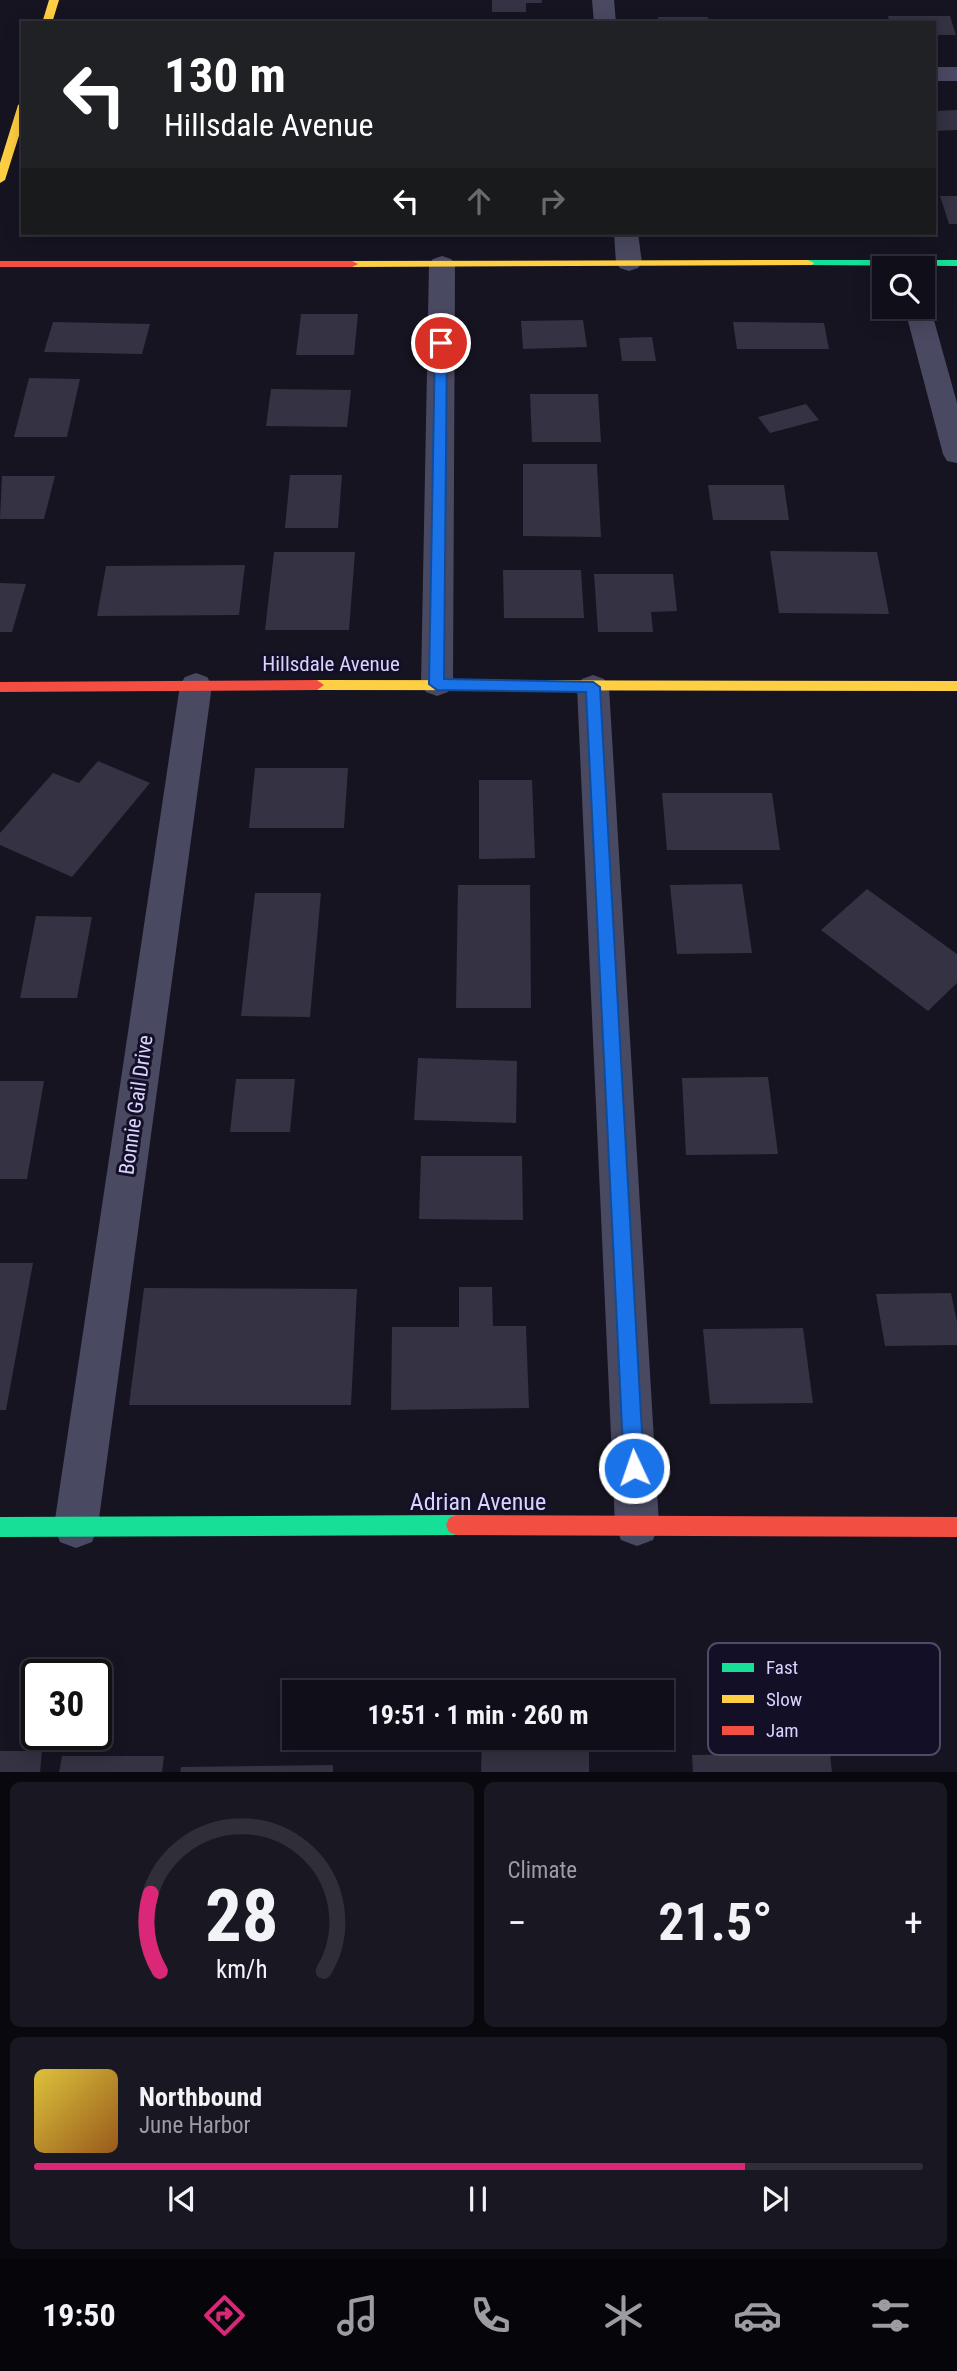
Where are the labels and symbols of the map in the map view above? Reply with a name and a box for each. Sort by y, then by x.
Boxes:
pin [411,313,471,373]
street label: Hillsdale Avenue [262,652,400,676]
street label: Bonnie Gail Drive [114,1034,158,1176]
position arrow [597,1431,671,1505]
street label: Adrian Avenue [410,1488,546,1516]
legend [708,1643,940,1755]
text: Fast [766,1656,798,1679]
speed limit sign: 30 [21,1659,112,1750]
text: Slow [766,1688,802,1711]
text: Jam [766,1719,799,1742]

